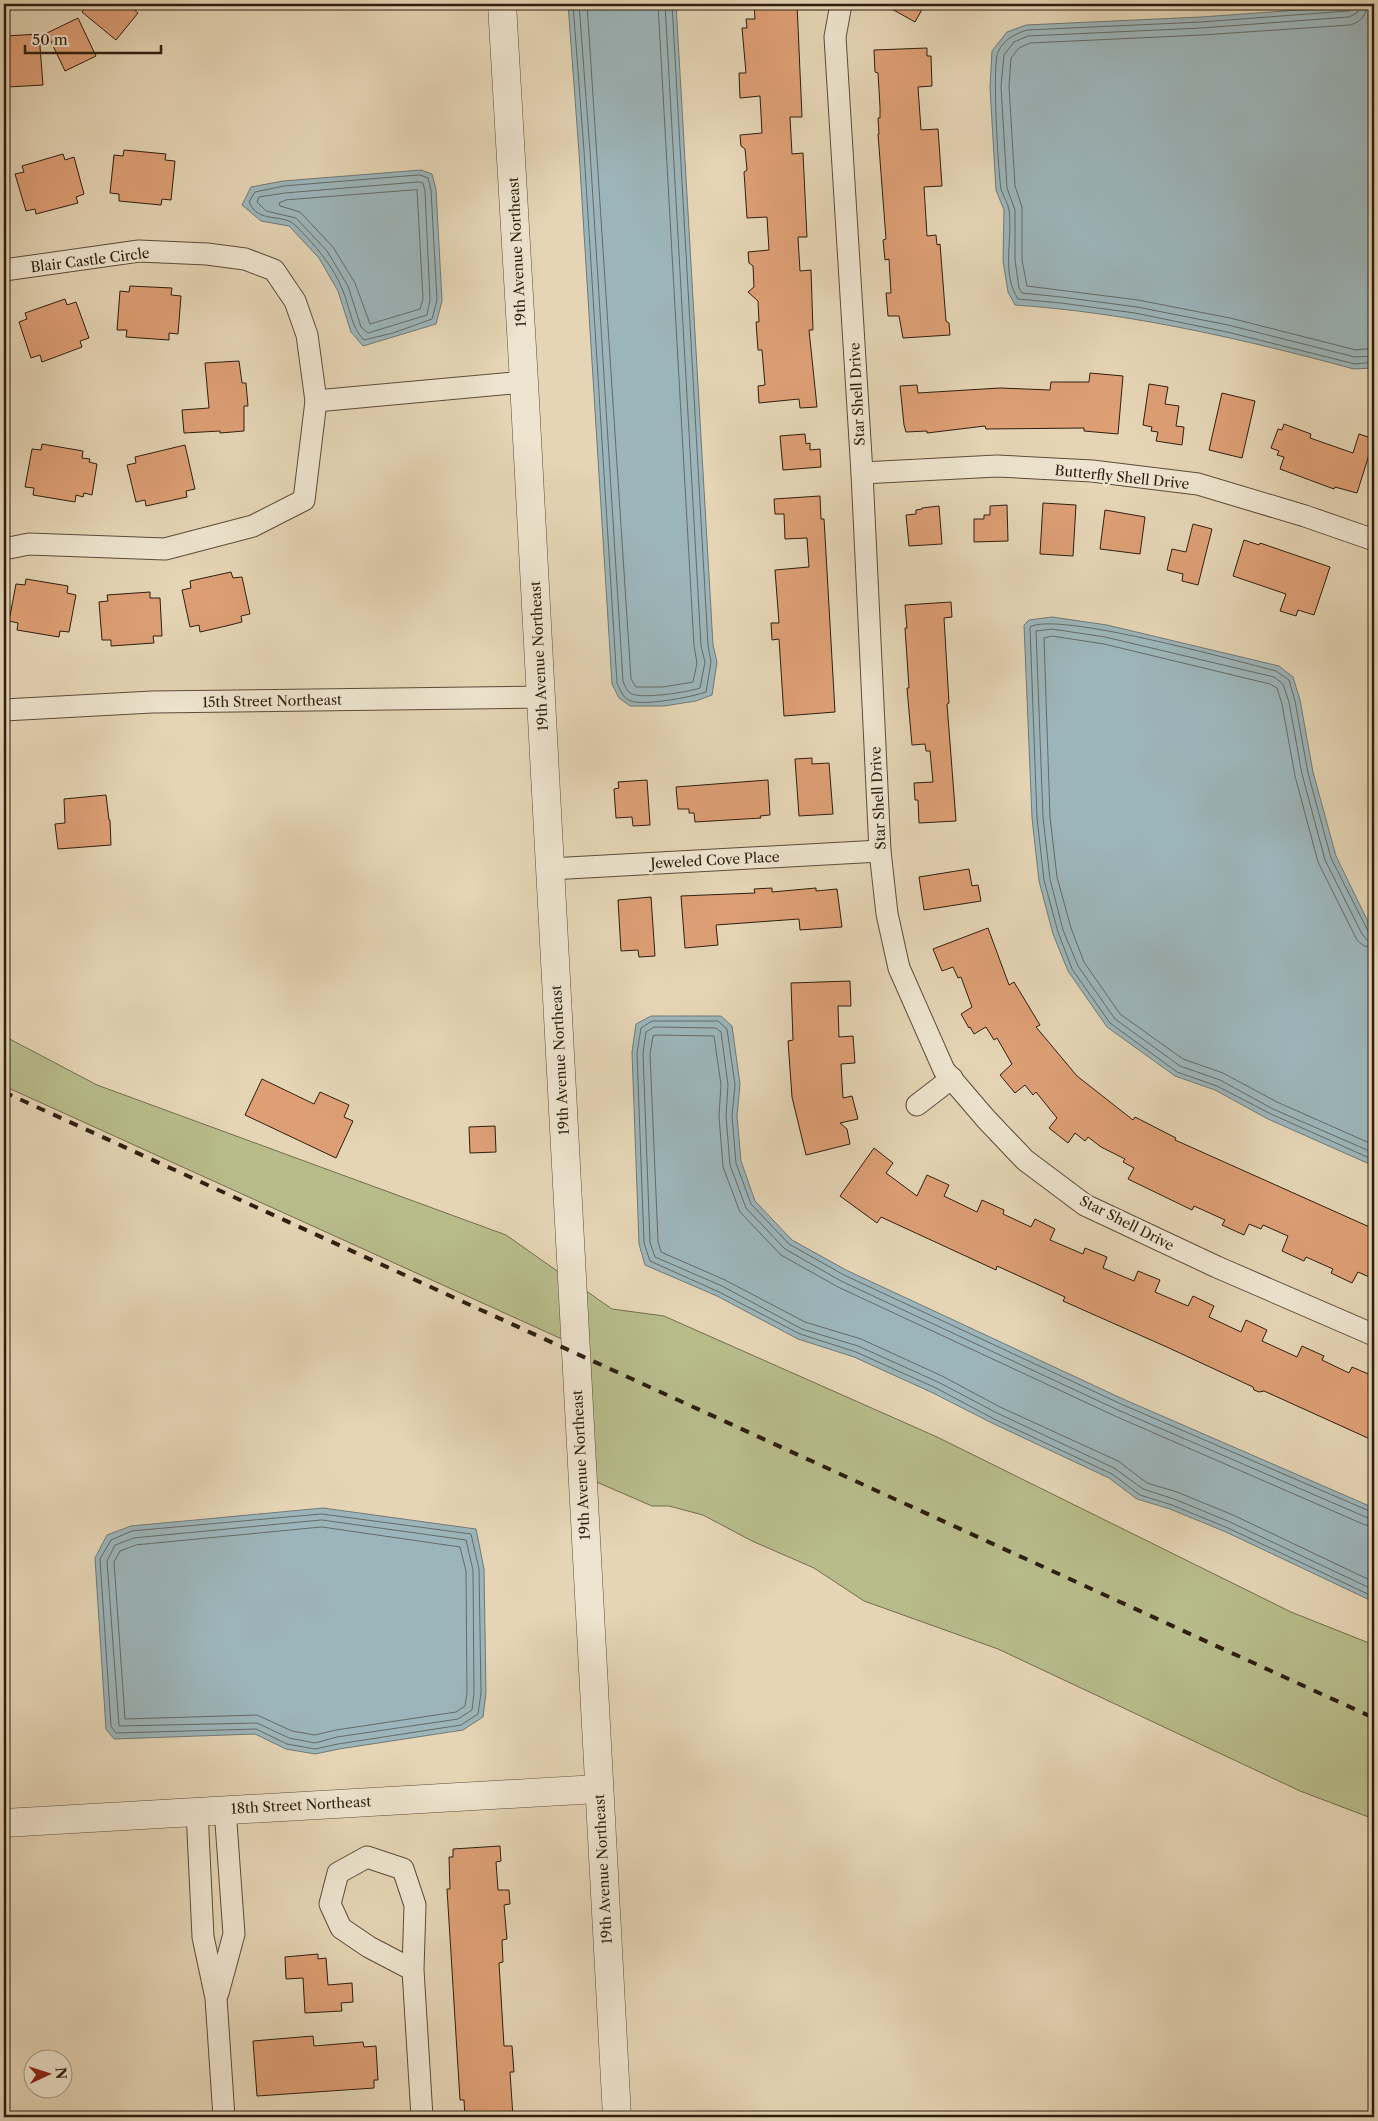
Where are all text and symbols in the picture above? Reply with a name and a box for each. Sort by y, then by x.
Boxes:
scale bar [25,22,161,54]
text: 50 m [32,30,68,49]
street label: 19th Avenue Northeast [504,177,530,327]
street label: Blair Castle Circle [29,244,151,276]
street label: Star Shell Drive [845,342,869,446]
street label: Butterfly Shell Drive [1054,461,1190,493]
street label: 19th Avenue Northeast [526,581,552,731]
street label: 15th Street Northeast [202,691,342,711]
street label: Star Shell Drive [866,746,890,850]
street label: Jeweled Cove Place [648,848,780,872]
street label: 19th Avenue Northeast [547,985,573,1135]
street label: Star Shell Drive [1077,1191,1177,1255]
street label: 19th Avenue Northeast [568,1390,594,1540]
street label: 18th Street Northeast [230,1792,372,1818]
street label: 19th Avenue Northeast [590,1794,616,1944]
north arrow [22,2048,72,2098]
text: N [52,2066,70,2080]

